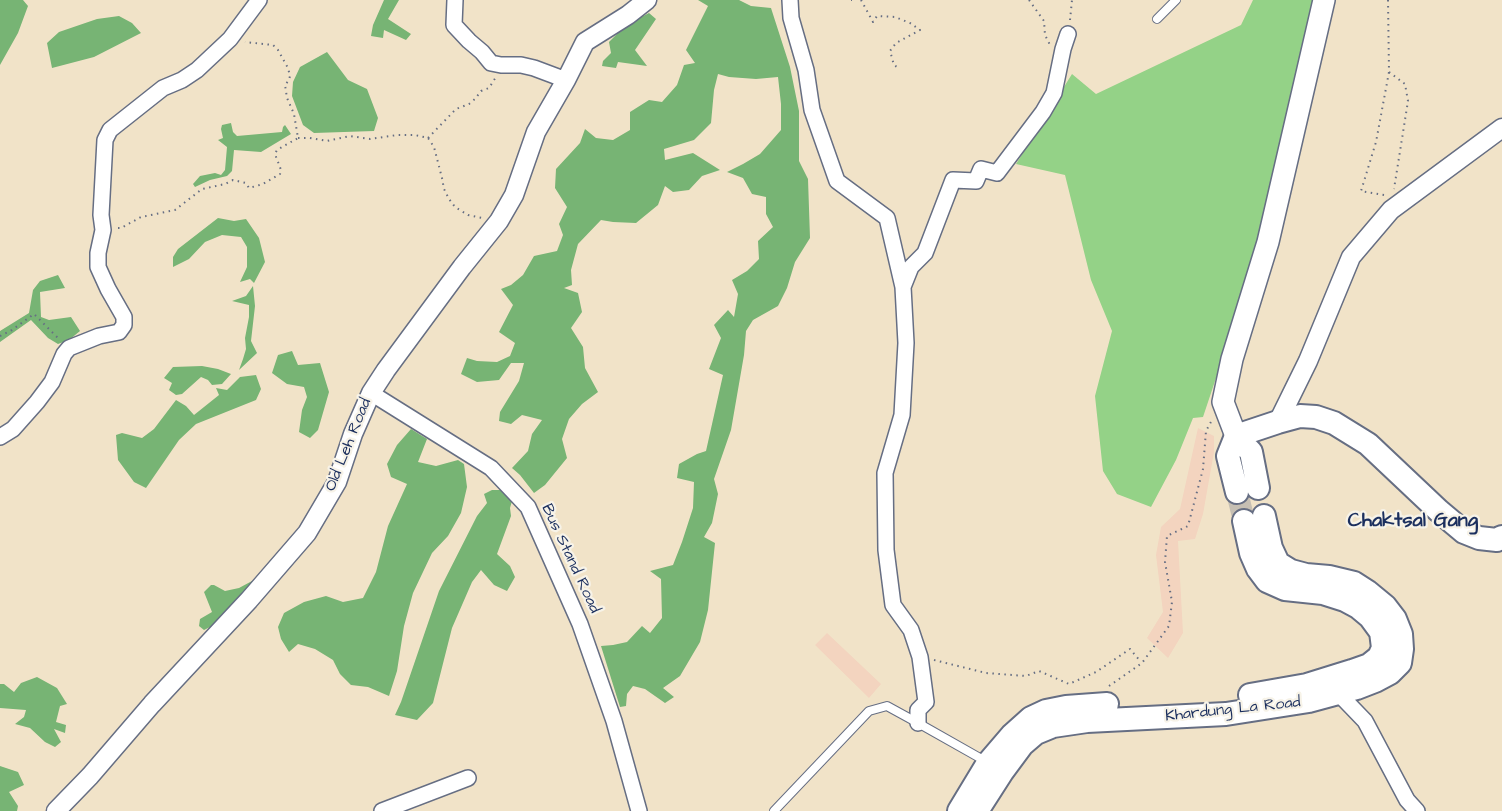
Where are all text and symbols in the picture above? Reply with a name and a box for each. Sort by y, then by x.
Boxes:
street label: Old Leh Road [322,396,376,494]
street label: Bus Stand Road [536,501,604,617]
district label: Chaktsal Gang [1348,510,1478,534]
street label: Khardung La Road [1164,693,1302,727]

